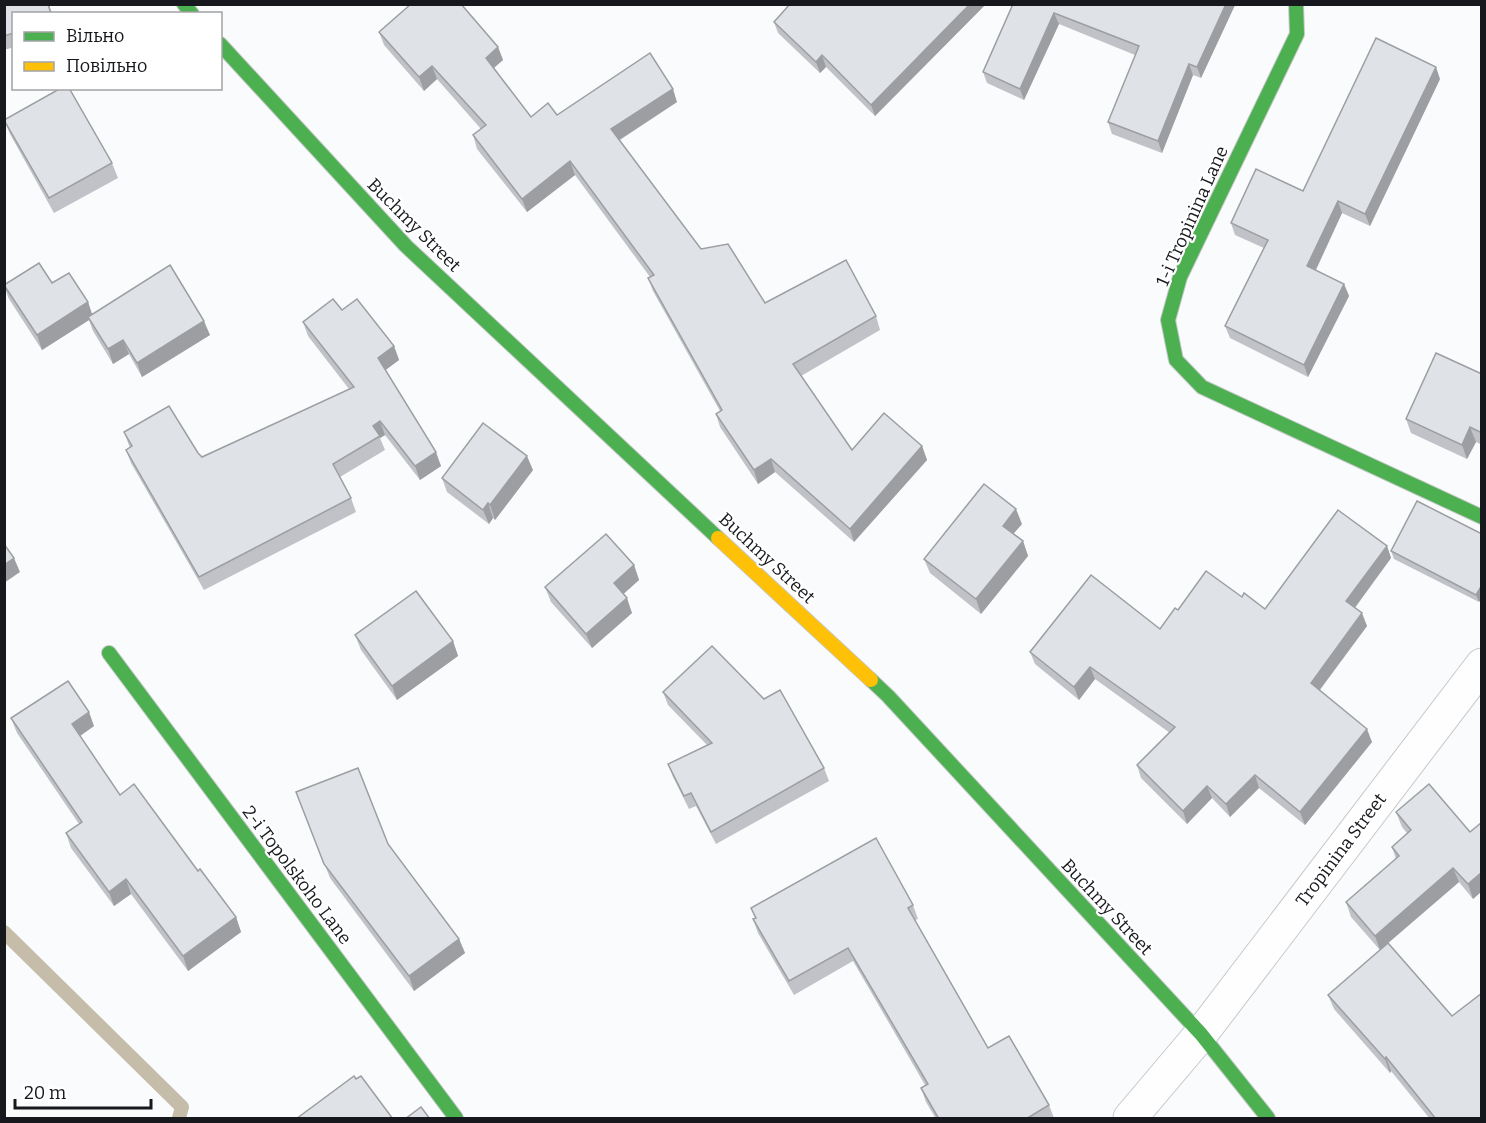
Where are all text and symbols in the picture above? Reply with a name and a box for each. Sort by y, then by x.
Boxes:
legend [12,12,222,90]
text: Вільно [66,25,124,47]
text: Повільно [66,55,147,77]
street label: 1-i Tropinina Lane [1151,143,1233,289]
street label: Buchmy Street [363,174,466,277]
street label: Buchmy Street [714,508,820,608]
street label: Tropinina Street [1291,788,1391,911]
street label: 2-i Topolskoho Lane [238,801,356,949]
street label: Buchmy Street [1057,854,1157,960]
scale bar [15,1072,152,1110]
text: 20 m [24,1082,66,1104]

